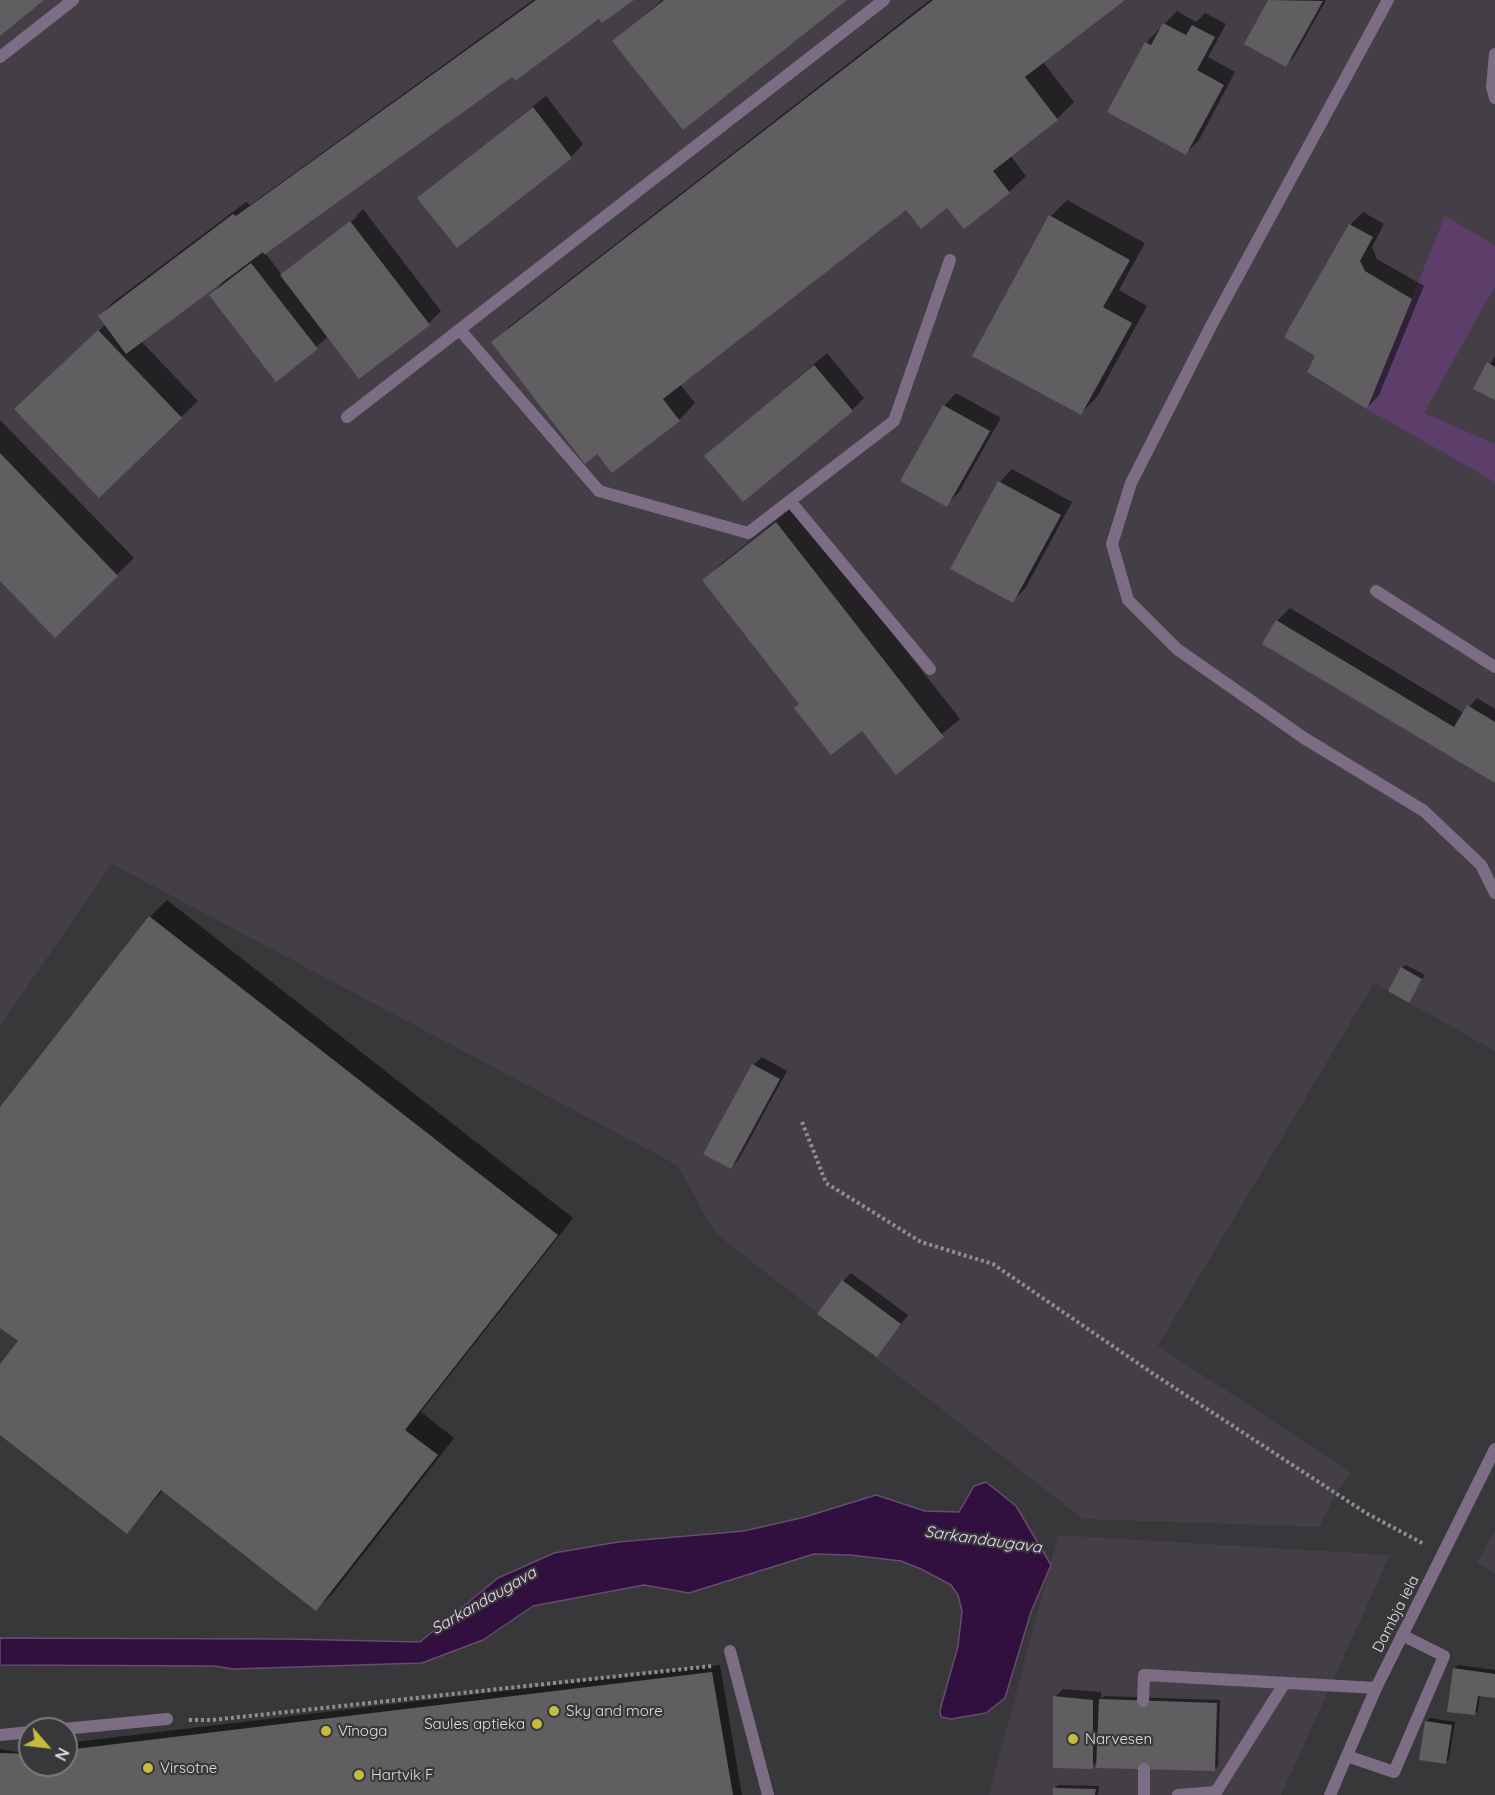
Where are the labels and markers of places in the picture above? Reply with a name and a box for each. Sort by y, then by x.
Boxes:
place label: Sky and more [566,1702,663,1720]
marker: Sky and more [547,1704,561,1718]
place label: Saules aptieka [424,1715,525,1733]
marker: Saules aptieka [530,1717,544,1731]
place label: Vīnoga [338,1722,387,1740]
marker: Vīnoga [319,1724,333,1738]
place label: Narvesen [1085,1730,1152,1748]
marker: Narvesen [1066,1732,1080,1746]
place label: Virsotne [160,1759,217,1777]
marker: Virsotne [141,1761,155,1775]
place label: Hartvik F [371,1766,434,1784]
marker: Hartvik F [352,1768,366,1782]

